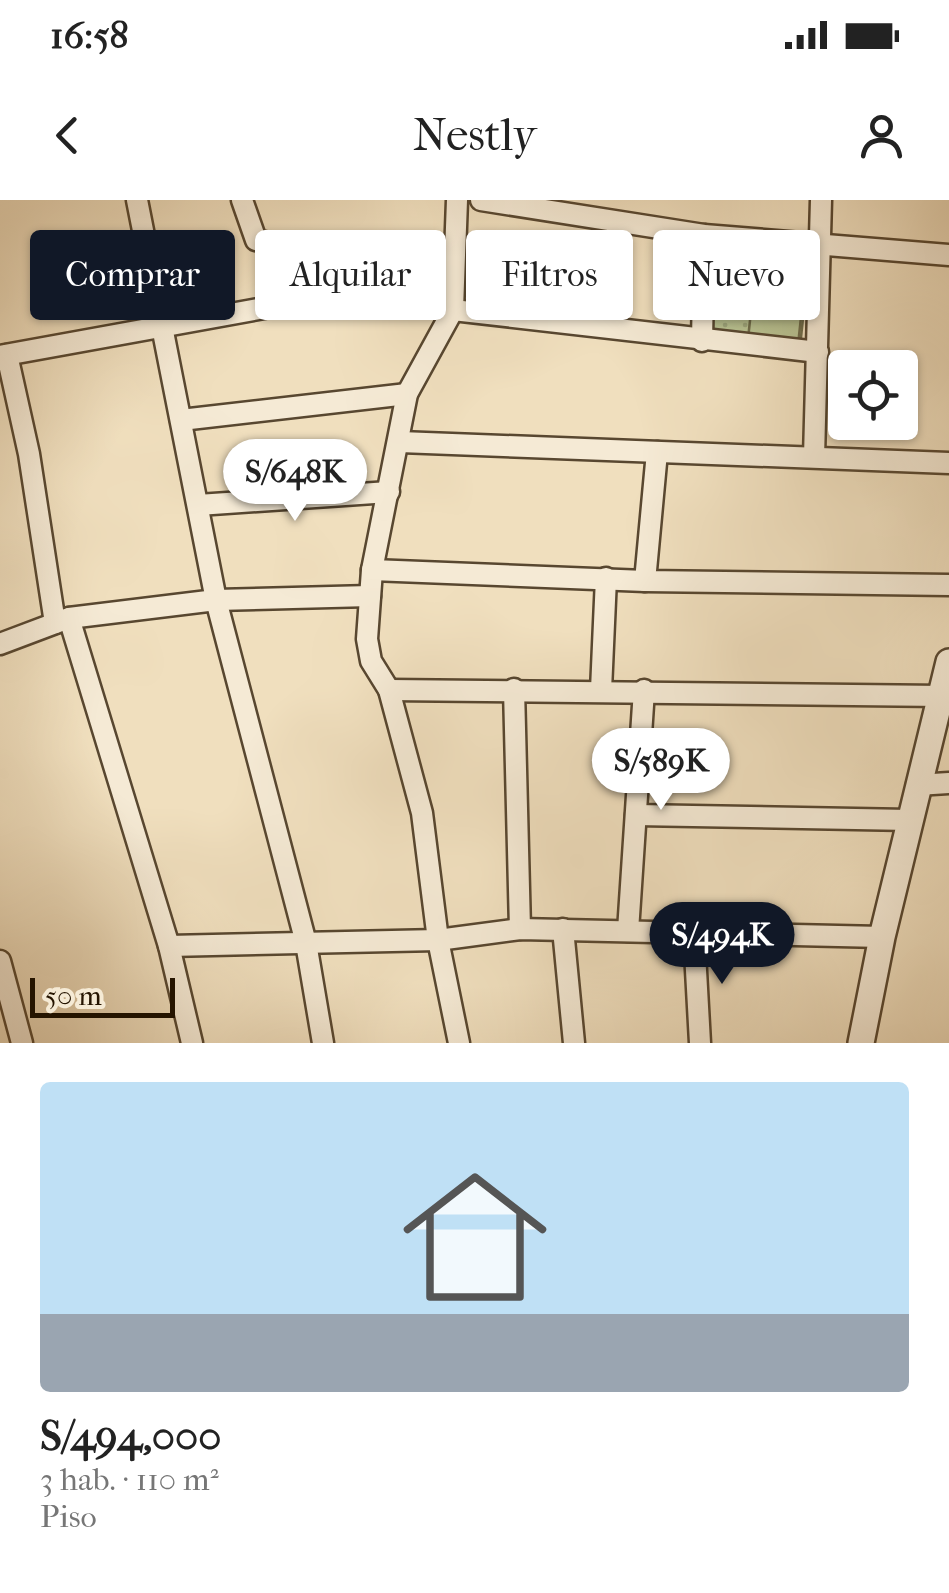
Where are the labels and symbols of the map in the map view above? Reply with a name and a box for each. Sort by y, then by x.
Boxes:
pin: S/648K [214,439,376,524]
pin: S/589K [580,728,742,813]
pin: S/494K [641,902,803,987]
scale bar [30,973,175,1018]

